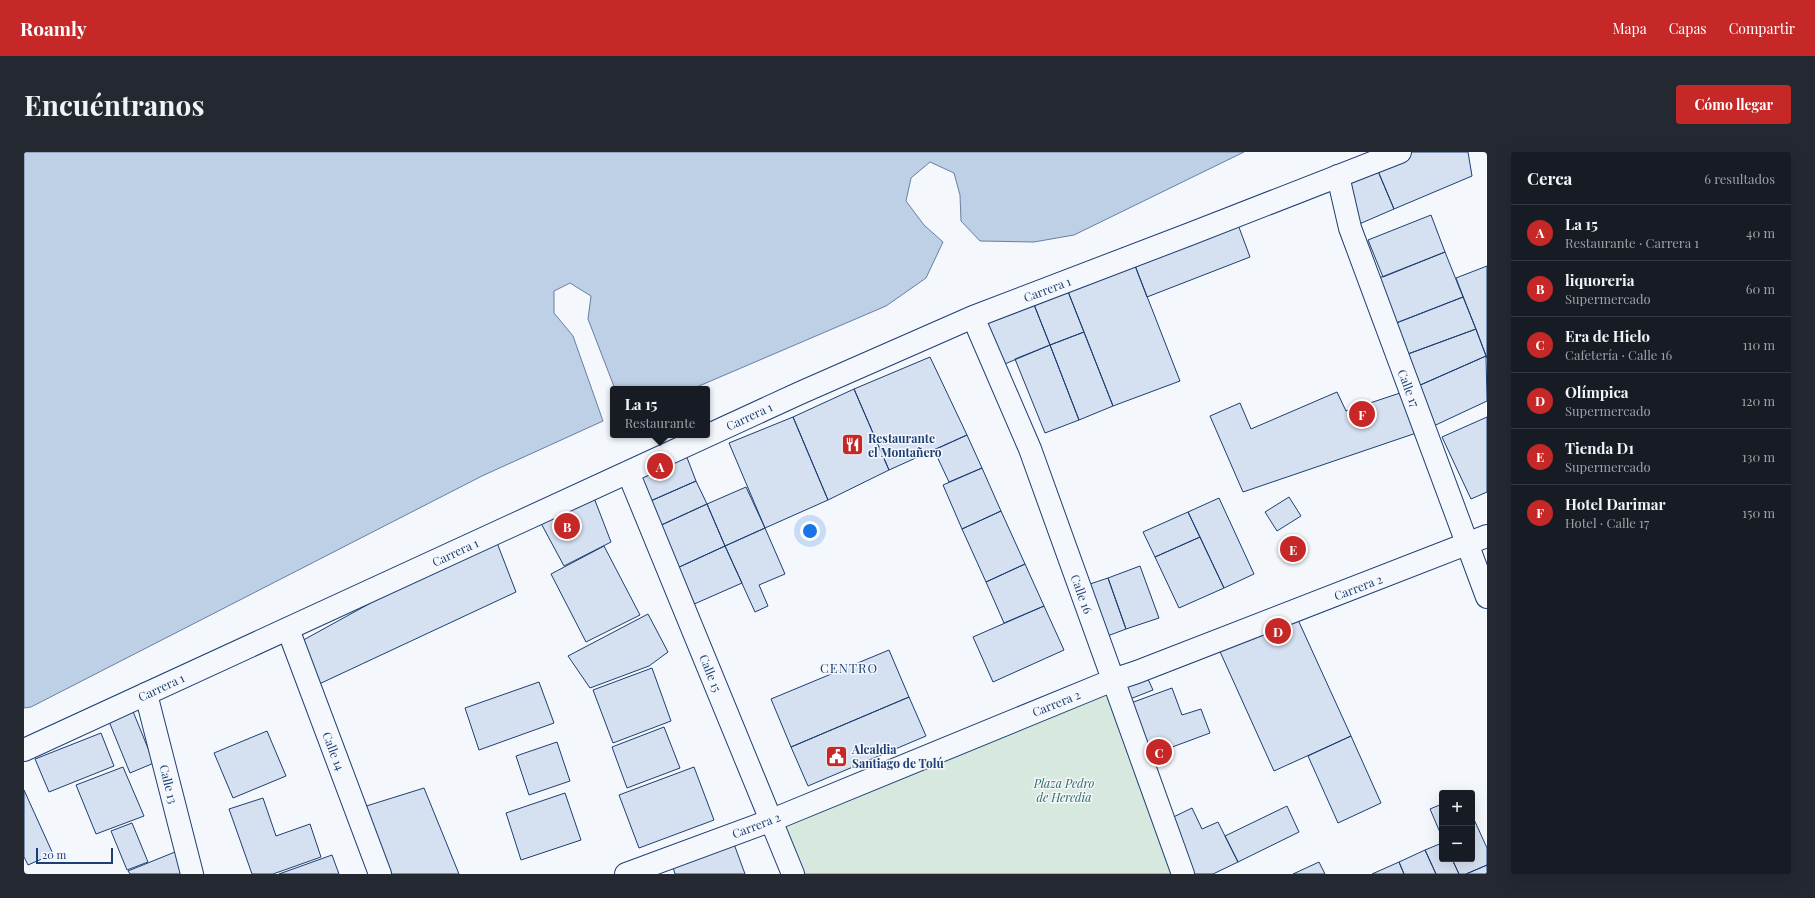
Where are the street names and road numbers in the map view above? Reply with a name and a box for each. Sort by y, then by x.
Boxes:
street label: Carrera 1 [1021,272,1073,305]
street label: Calle 17 [1394,367,1424,409]
street label: Carrera 1 [723,398,775,434]
street label: Carrera 1 [429,534,481,570]
street label: Carrera 2 [1331,570,1385,604]
street label: Calle 16 [1068,572,1096,616]
street label: Calle 15 [696,652,726,694]
street label: Carrera 1 [135,669,187,705]
street label: Carrera 2 [1030,686,1083,720]
street label: Calle 14 [319,729,349,773]
street label: Calle 13 [156,763,182,805]
street label: Carrera 2 [729,808,783,842]

